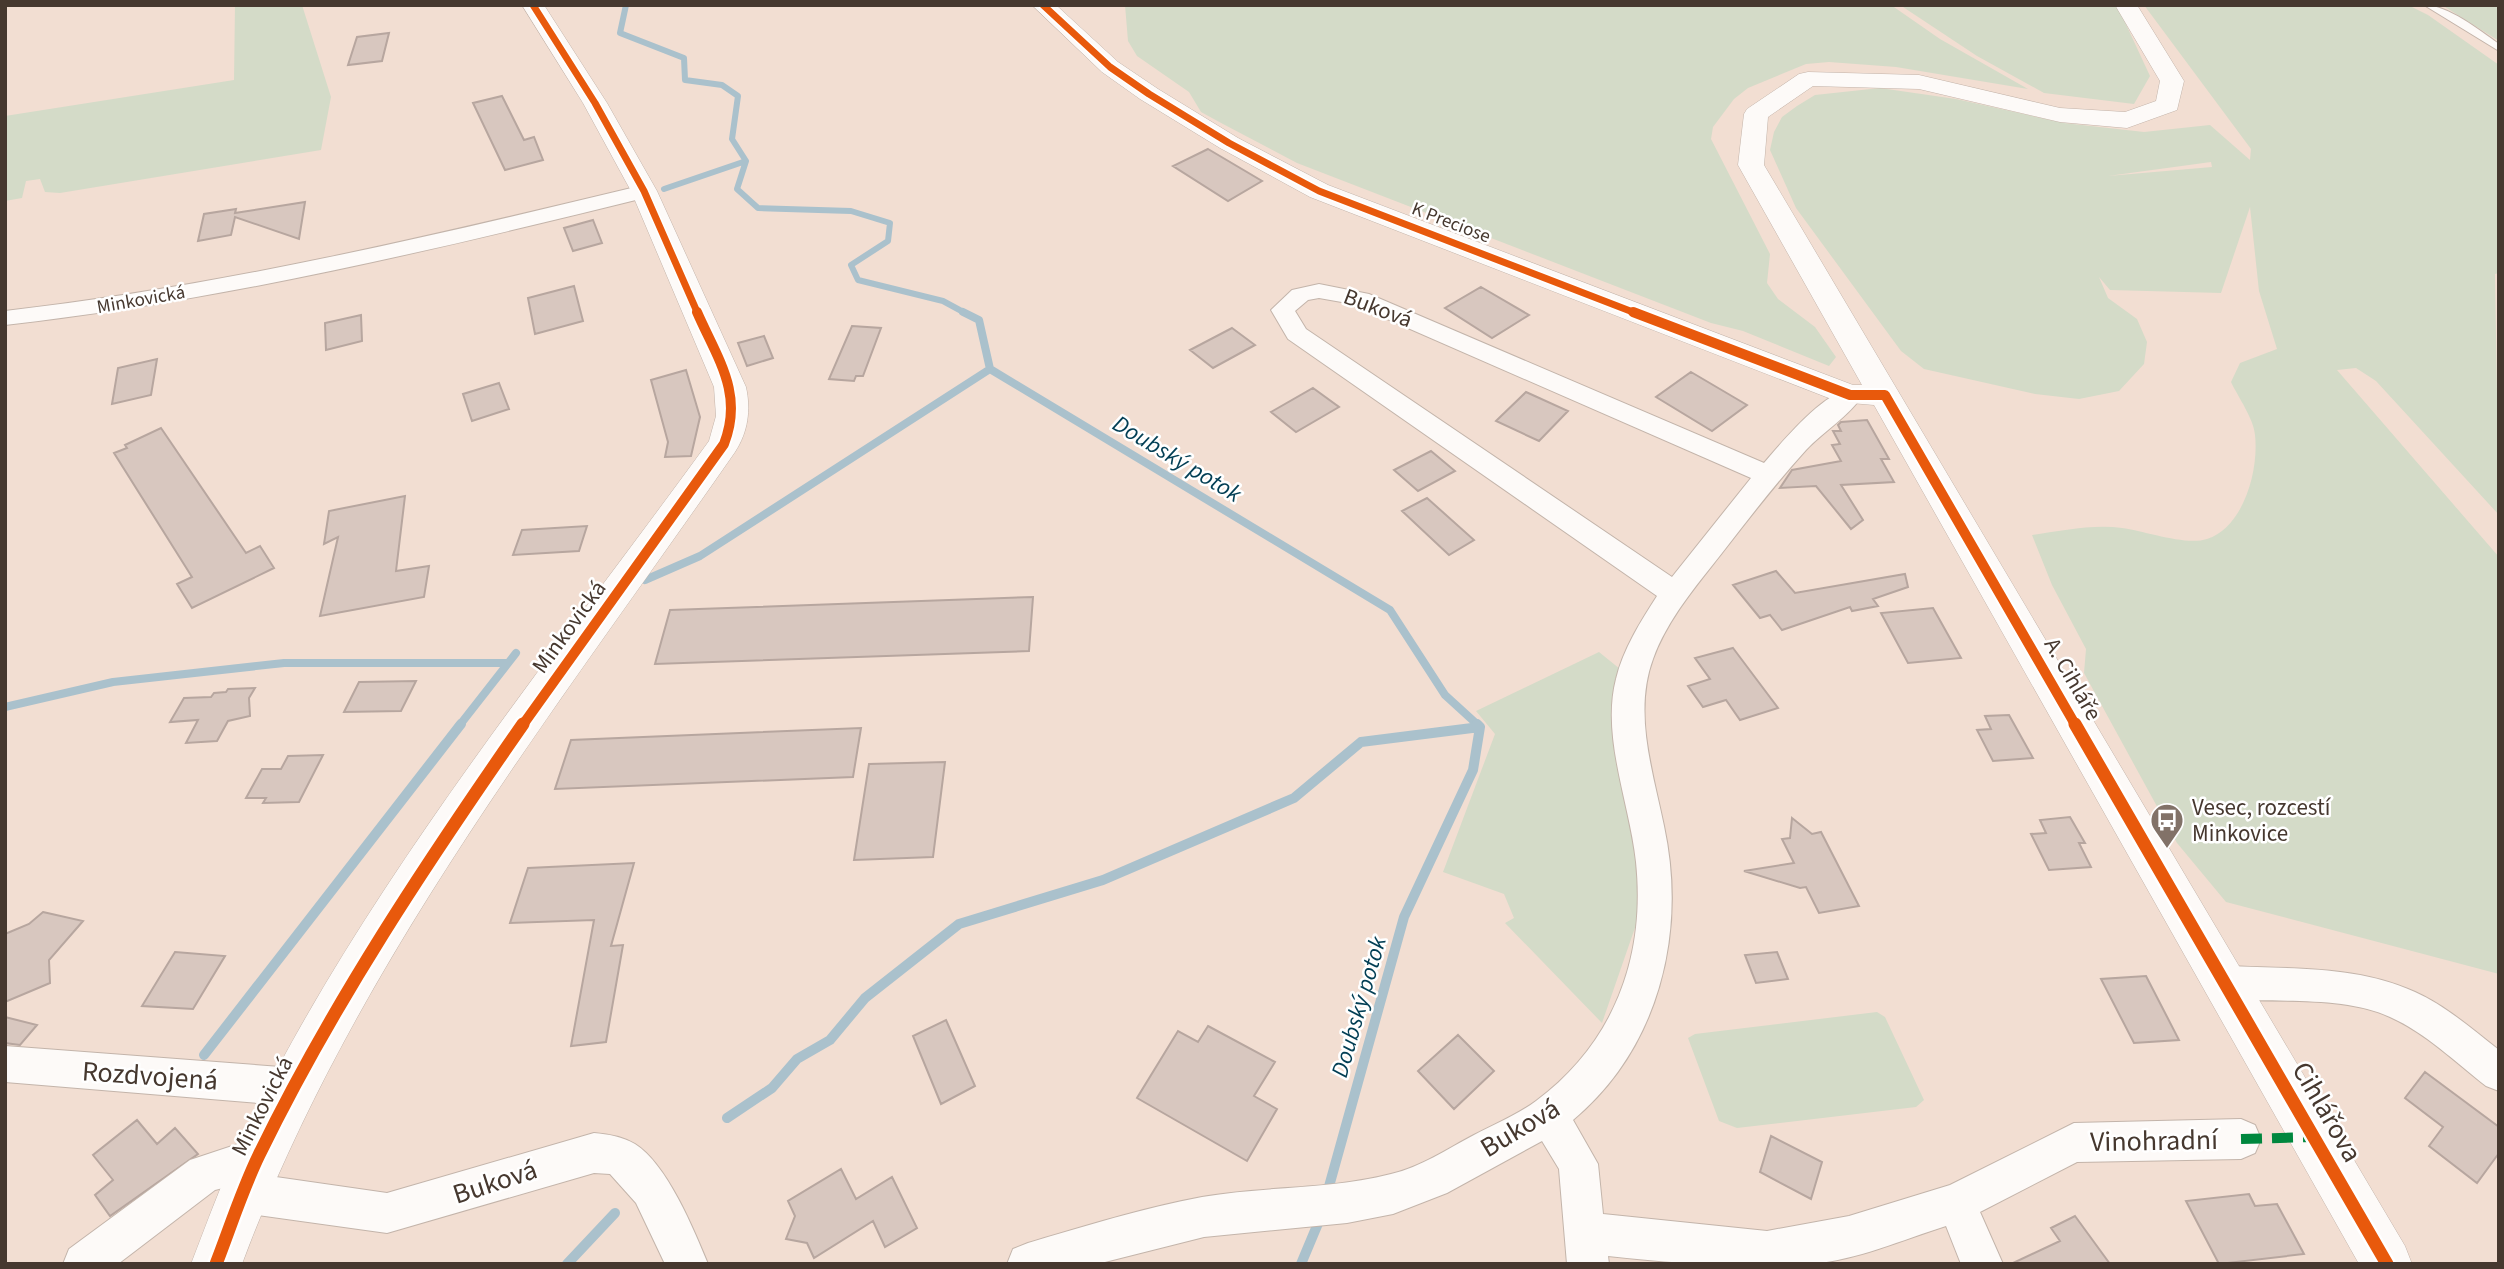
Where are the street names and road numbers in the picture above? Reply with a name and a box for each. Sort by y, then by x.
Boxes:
street label: K Preciose [1408,196,1494,250]
street label: Minkovická [95,279,187,321]
street label: Buková [1339,280,1417,336]
street label: Minkovická [524,574,614,680]
street label: A. Cihláře [2036,631,2110,727]
street label: Minkovická [223,1050,301,1162]
street label: Rozdvojená [81,1051,219,1101]
street label: Cihlářova [2282,1054,2372,1170]
street label: Buková [1473,1089,1567,1167]
street label: Vinohradní [2090,1120,2219,1162]
street label: Buková [448,1150,542,1214]

